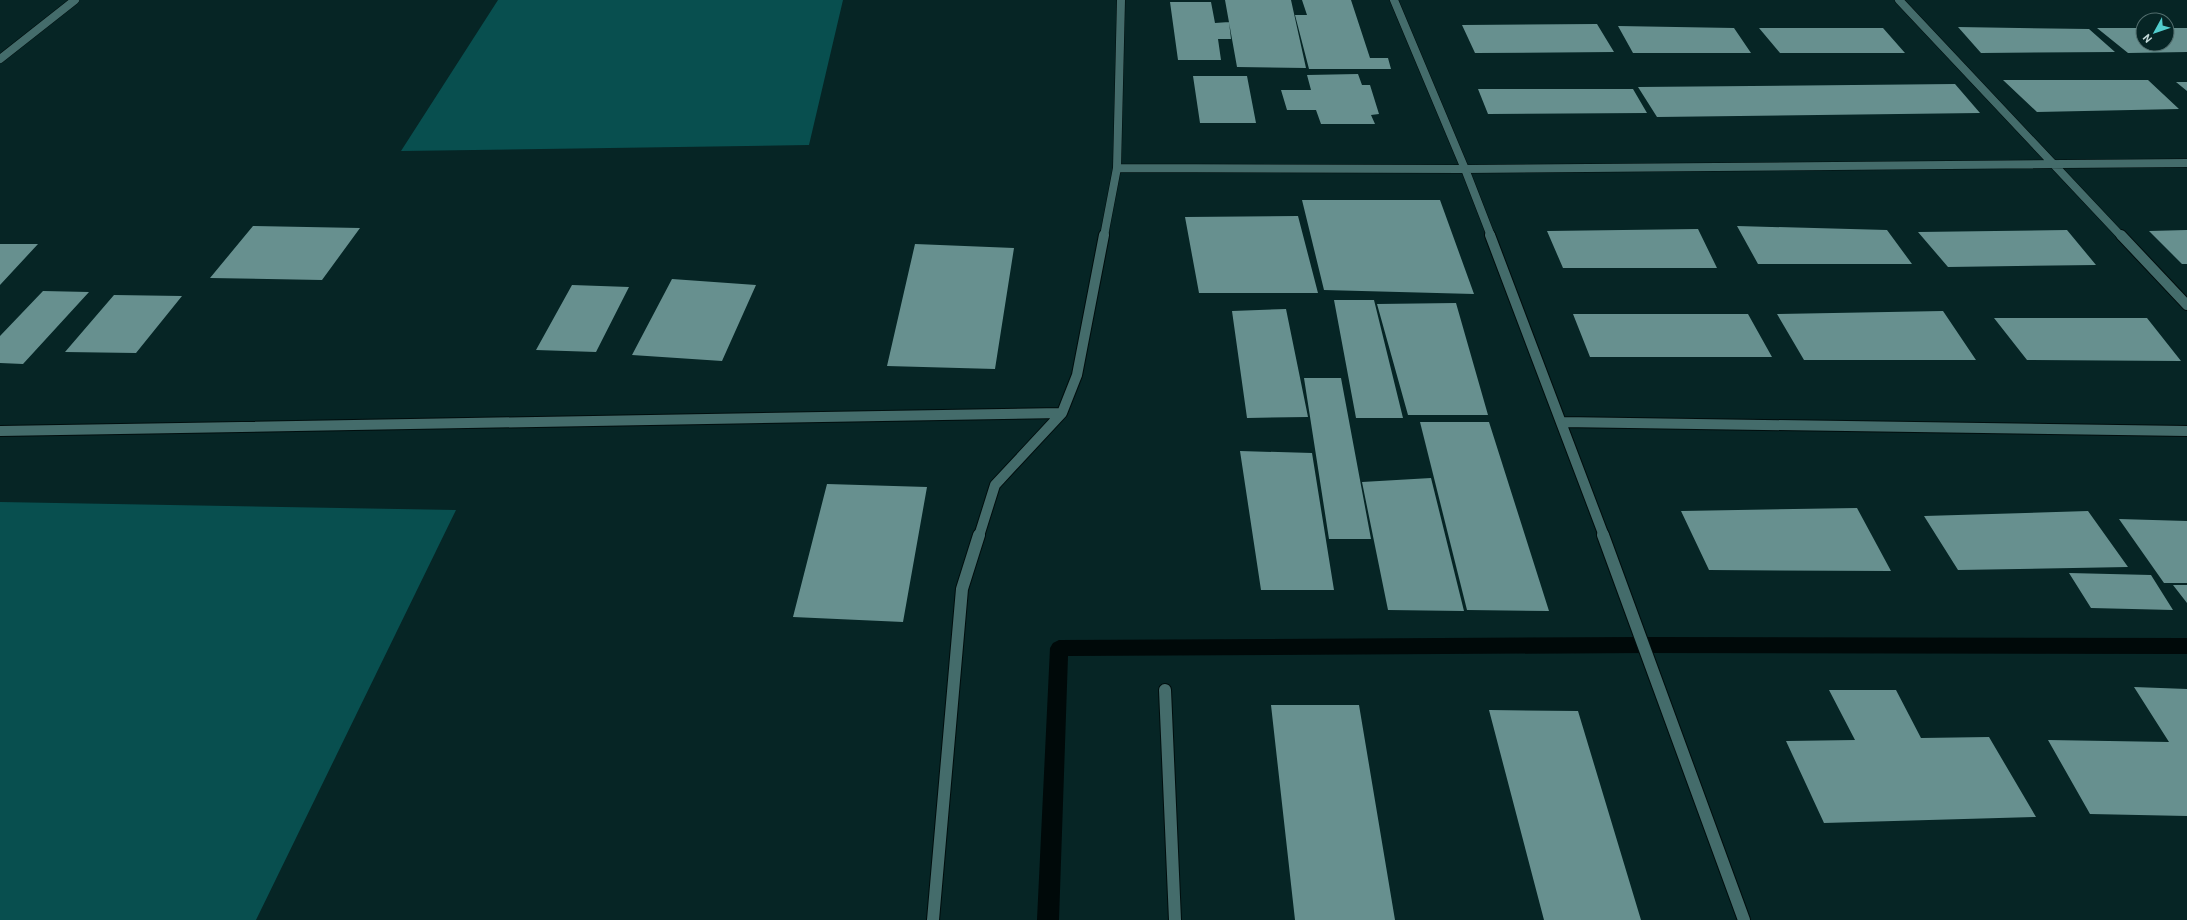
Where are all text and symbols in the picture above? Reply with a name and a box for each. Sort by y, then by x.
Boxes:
north arrow [2135,12,2175,52]
text: N [2140,32,2154,46]

